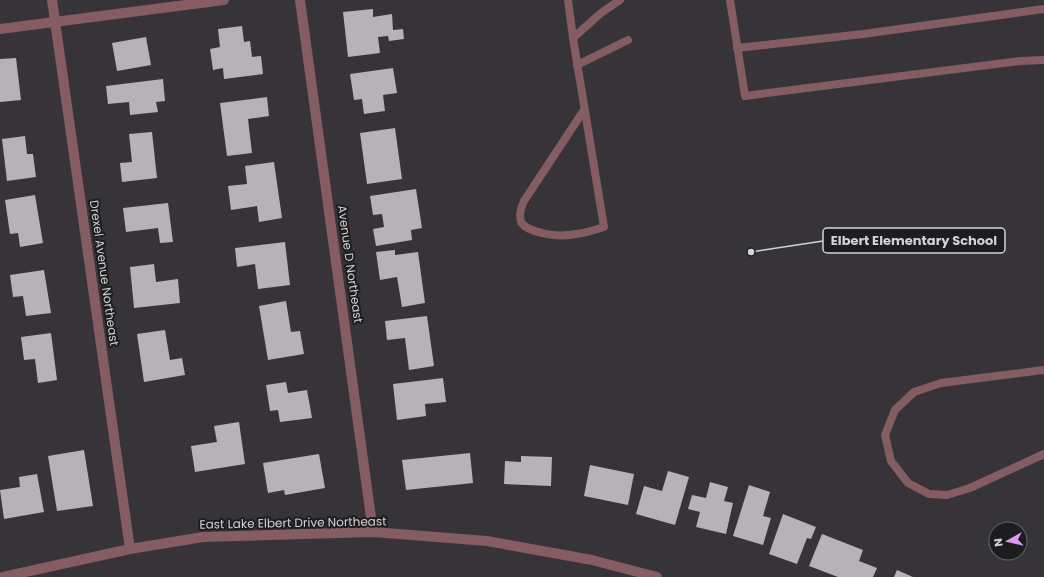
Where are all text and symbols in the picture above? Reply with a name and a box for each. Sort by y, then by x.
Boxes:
street label: Drexel Avenue Northeast [86,199,123,347]
street label: Avenue D Northeast [334,204,367,324]
callout: Elbert Elementary School [823,228,1005,253]
text: Elbert Elementary School [831,231,997,250]
street label: East Lake Elbert Drive Northeast [199,512,387,533]
north arrow [988,521,1028,561]
text: N [990,537,1007,548]

